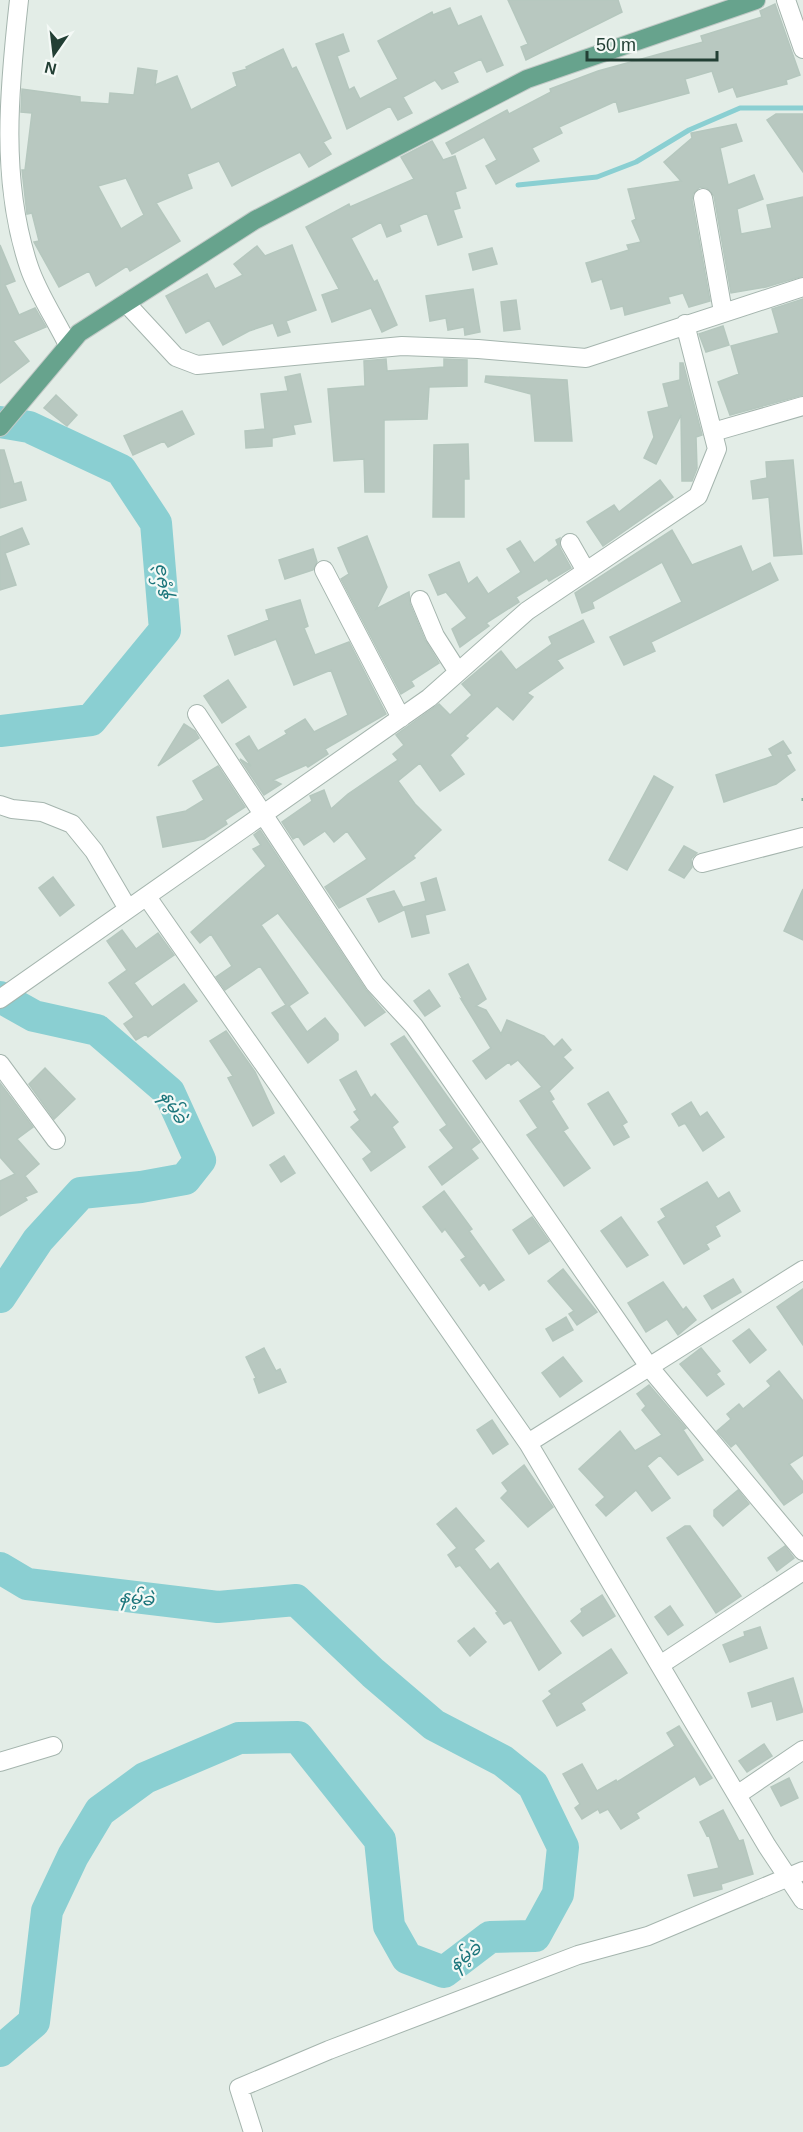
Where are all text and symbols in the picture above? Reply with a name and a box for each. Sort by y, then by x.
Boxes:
north arrow [24,24,84,84]
scale bar [587,24,718,62]
text: 50 m [596,35,636,55]
text: N [43,58,58,78]
water label: နမ့်ခဲ [146,564,177,601]
water label: နမ့်ခဲ [152,1086,194,1130]
water label: နမ့်ခဲ [118,1583,157,1615]
water label: နမ့်ခဲ [443,1935,489,1978]

